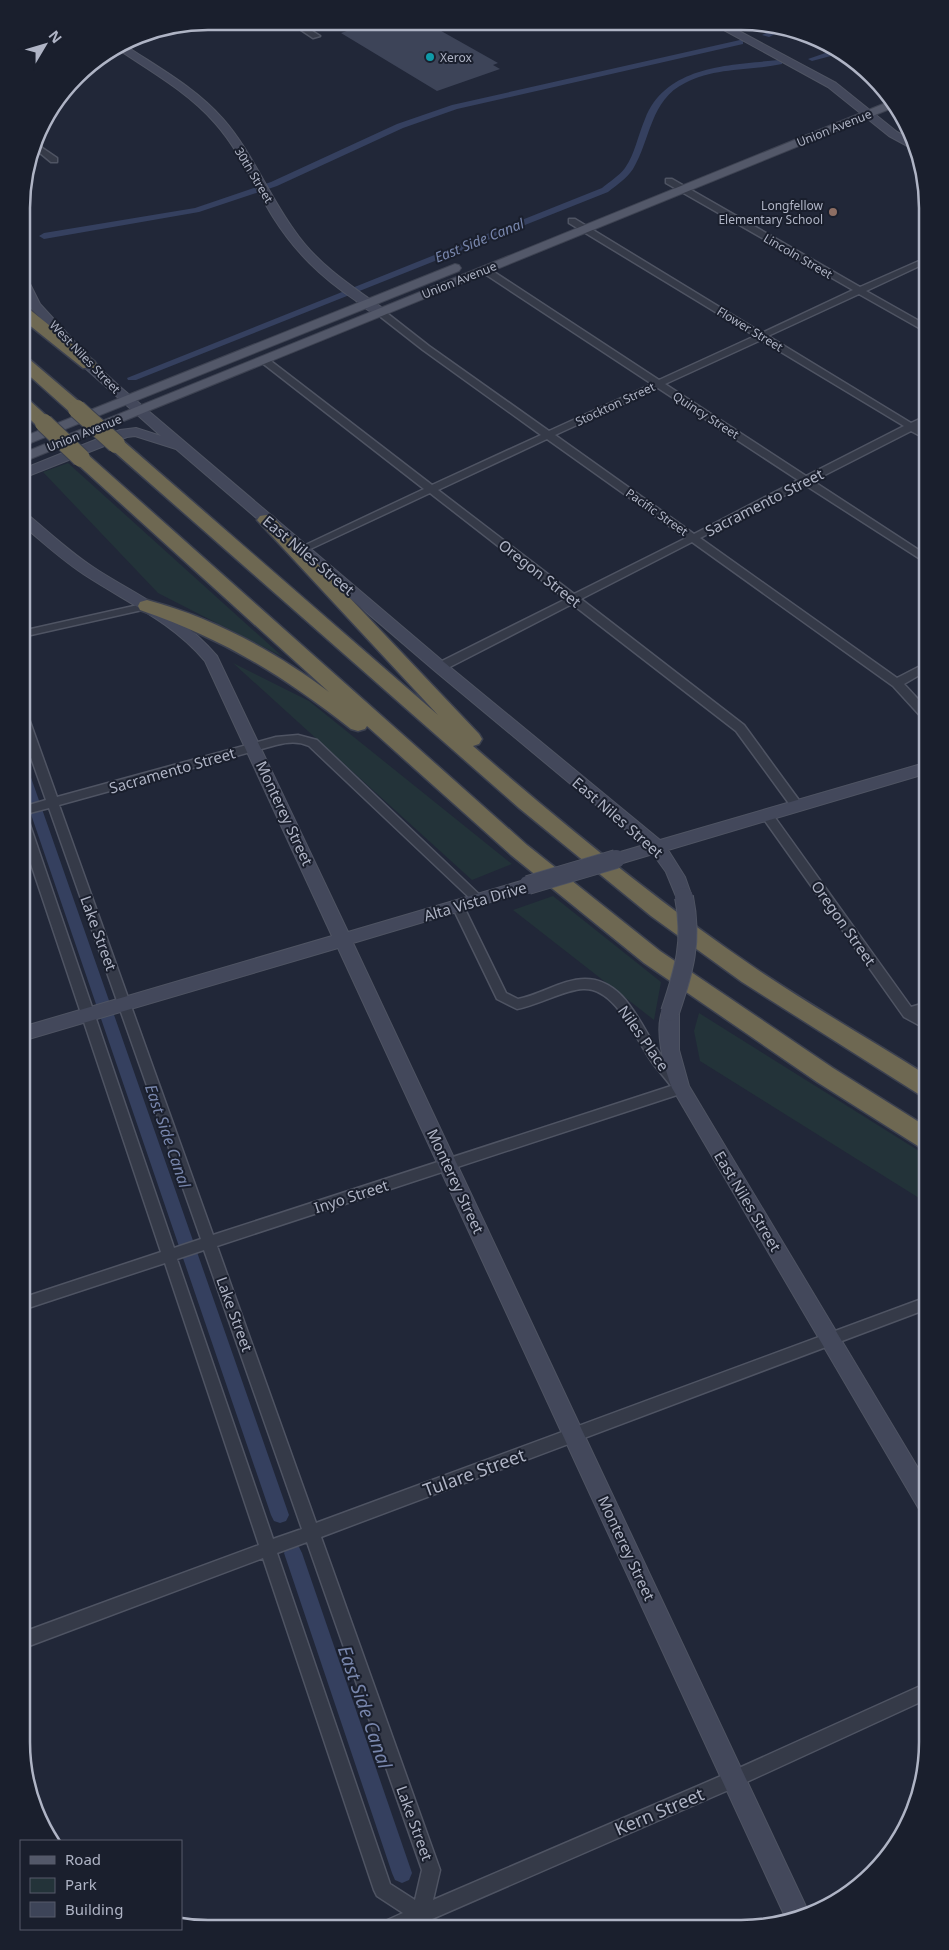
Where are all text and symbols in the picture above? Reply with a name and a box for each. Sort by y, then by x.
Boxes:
north arrow [20,20,70,70]
text: N [45,26,67,47]
place label: Xerox [440,49,473,66]
marker: Xerox [424,51,436,63]
street label: Union Avenue [794,105,874,151]
street label: 30th Street [231,144,278,207]
place label: Longfellow Elementary School [718,197,824,228]
marker: Longfellow Elementary School [827,206,839,218]
water label: East Side Canal [432,213,527,267]
street label: Lincoln Street [760,229,836,283]
street label: Union Avenue [419,257,499,303]
street label: Flower Street [714,303,787,356]
street label: West Niles Street [46,317,125,398]
street label: Stockton Street [572,378,658,430]
street label: Quincy Street [670,387,743,443]
street label: Union Avenue [44,410,124,456]
street label: Sacramento Street [701,463,827,540]
street label: Pacific Street [622,484,692,540]
street label: East Niles Street [259,511,359,600]
street label: Oregon Street [495,535,586,612]
street label: Sacramento Street [107,742,238,798]
street label: Monterey Street [252,757,318,869]
street label: East Niles Street [568,772,668,862]
street label: Alta Vista Drive [421,877,529,925]
street label: Oregon Street [807,877,881,970]
street label: Lake Street [76,893,122,974]
street label: Niles Place [614,1001,674,1075]
water label: East Side Canal [140,1081,196,1192]
street label: Monterey Street [423,1125,489,1237]
street label: East Niles Street [710,1147,786,1255]
street label: Inyo Street [311,1174,391,1217]
street label: Lake Street [212,1274,258,1355]
street label: Tulare Street [420,1442,529,1502]
street label: Monterey Street [594,1492,660,1604]
water label: East Side Canal [332,1642,399,1773]
street label: Kern Street [611,1781,708,1841]
street label: Lake Street [392,1783,438,1864]
legend [20,1840,182,1930]
text: Road [65,1849,101,1869]
text: Park [65,1874,97,1894]
text: Building [65,1899,123,1919]

